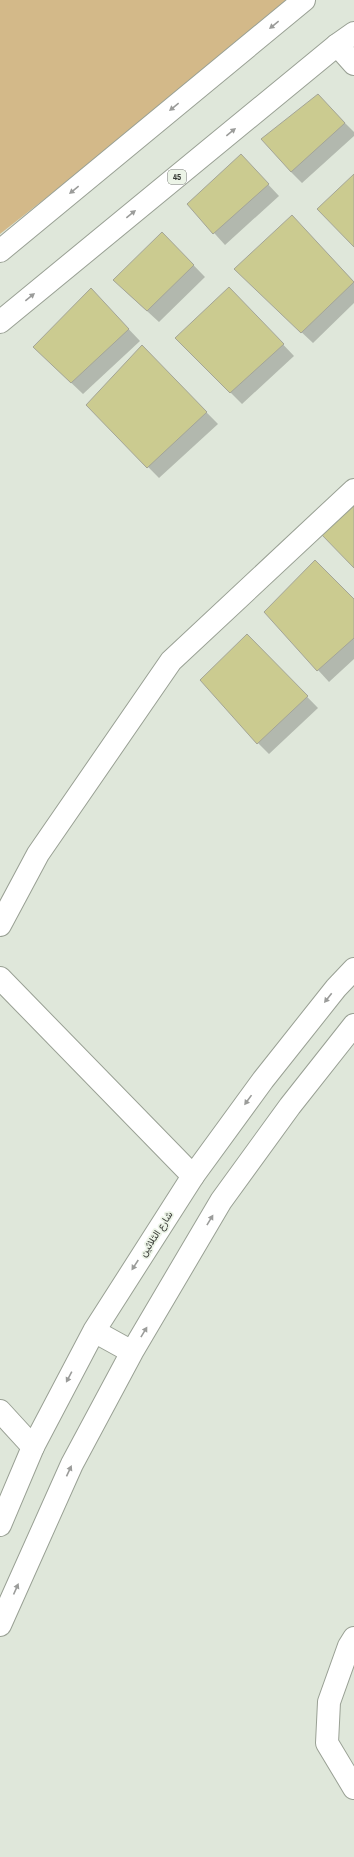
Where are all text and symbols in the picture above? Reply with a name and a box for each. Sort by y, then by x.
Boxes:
one-way arrow [269,20,280,29]
one-way arrow [169,103,179,112]
one-way arrow [226,127,237,136]
road number: 45 [168,170,186,184]
one-way arrow [68,186,79,194]
one-way arrow [125,210,136,219]
one-way arrow [25,292,36,301]
one-way arrow [324,992,333,1003]
one-way arrow [244,1095,252,1106]
street label: شارع الثلاثين [136,1209,176,1259]
one-way arrow [207,1214,214,1226]
one-way arrow [132,1260,139,1271]
one-way arrow [141,1326,148,1338]
one-way arrow [66,1372,73,1383]
one-way arrow [66,1465,72,1477]
one-way arrow [13,1583,19,1595]

